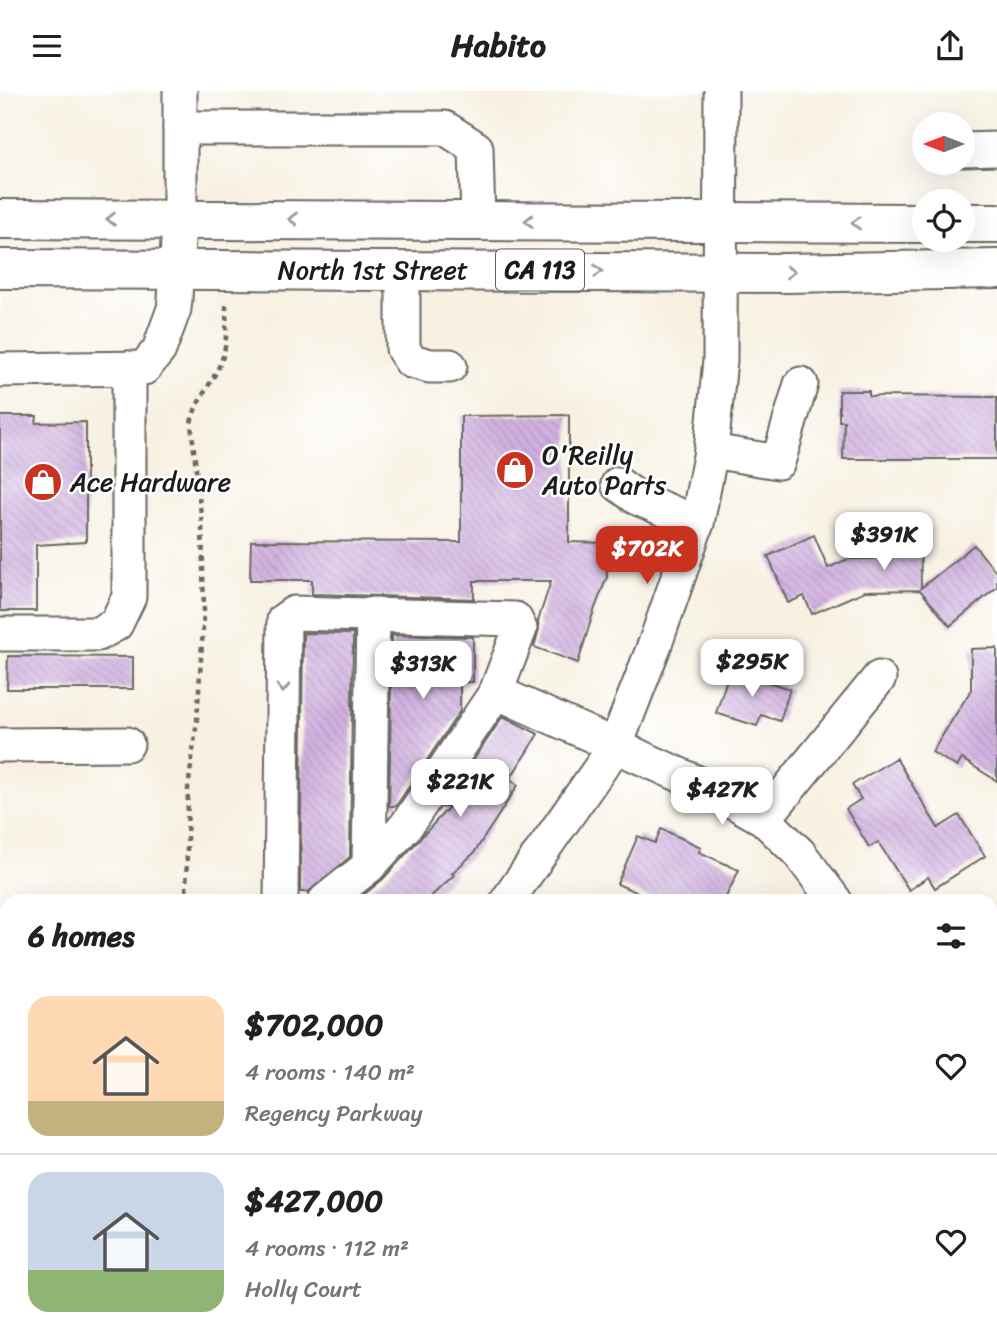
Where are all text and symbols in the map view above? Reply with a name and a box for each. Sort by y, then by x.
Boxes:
text: Habito [451,17,546,74]
icon: menu [28,27,66,65]
icon: share [931,27,969,65]
north arrow [912,112,975,175]
map controls [912,112,975,252]
button: locate [912,189,975,252]
one-way arrow [105,211,116,227]
one-way arrow [287,212,298,227]
one-way arrow [523,213,534,229]
one-way arrow [850,215,861,231]
street label: North 1st Street [278,247,468,293]
road number: CA 113 [496,250,584,291]
one-way arrow [593,263,604,279]
one-way arrow [785,264,796,280]
place label: O'Reilly Auto Parts [541,432,667,508]
shop icon: O'Reilly Auto Parts [494,449,536,491]
place label: Ace Hardware [69,459,231,505]
shop icon: Ace Hardware [22,461,64,503]
pin: $391K [835,512,933,572]
text: $391K [851,514,917,555]
pin: $702K [598,526,696,586]
text: $702K [612,528,682,569]
pin: $295K [703,639,801,699]
pin: $313K [374,641,472,701]
text: $295K [717,641,787,682]
text: $313K [391,643,455,684]
one-way arrow [275,683,291,694]
pin: $221K [411,759,509,819]
text: $221K [427,761,493,802]
pin: $427K [673,767,771,827]
text: $427K [687,769,757,810]
text: 6 homes [28,909,135,963]
icon: filters [932,917,970,955]
text: $702,000 [245,998,384,1052]
icon: home [84,1024,168,1108]
icon: heart [932,1047,970,1085]
text: 4 rooms · 140 m² [245,1052,415,1093]
text: Regency Parkway [245,1093,423,1134]
text: $427,000 [245,1174,383,1228]
icon: home [84,1200,168,1284]
icon: heart [932,1223,970,1261]
text: 4 rooms · 112 m² [245,1228,409,1269]
text: Holly Court [245,1269,362,1310]

